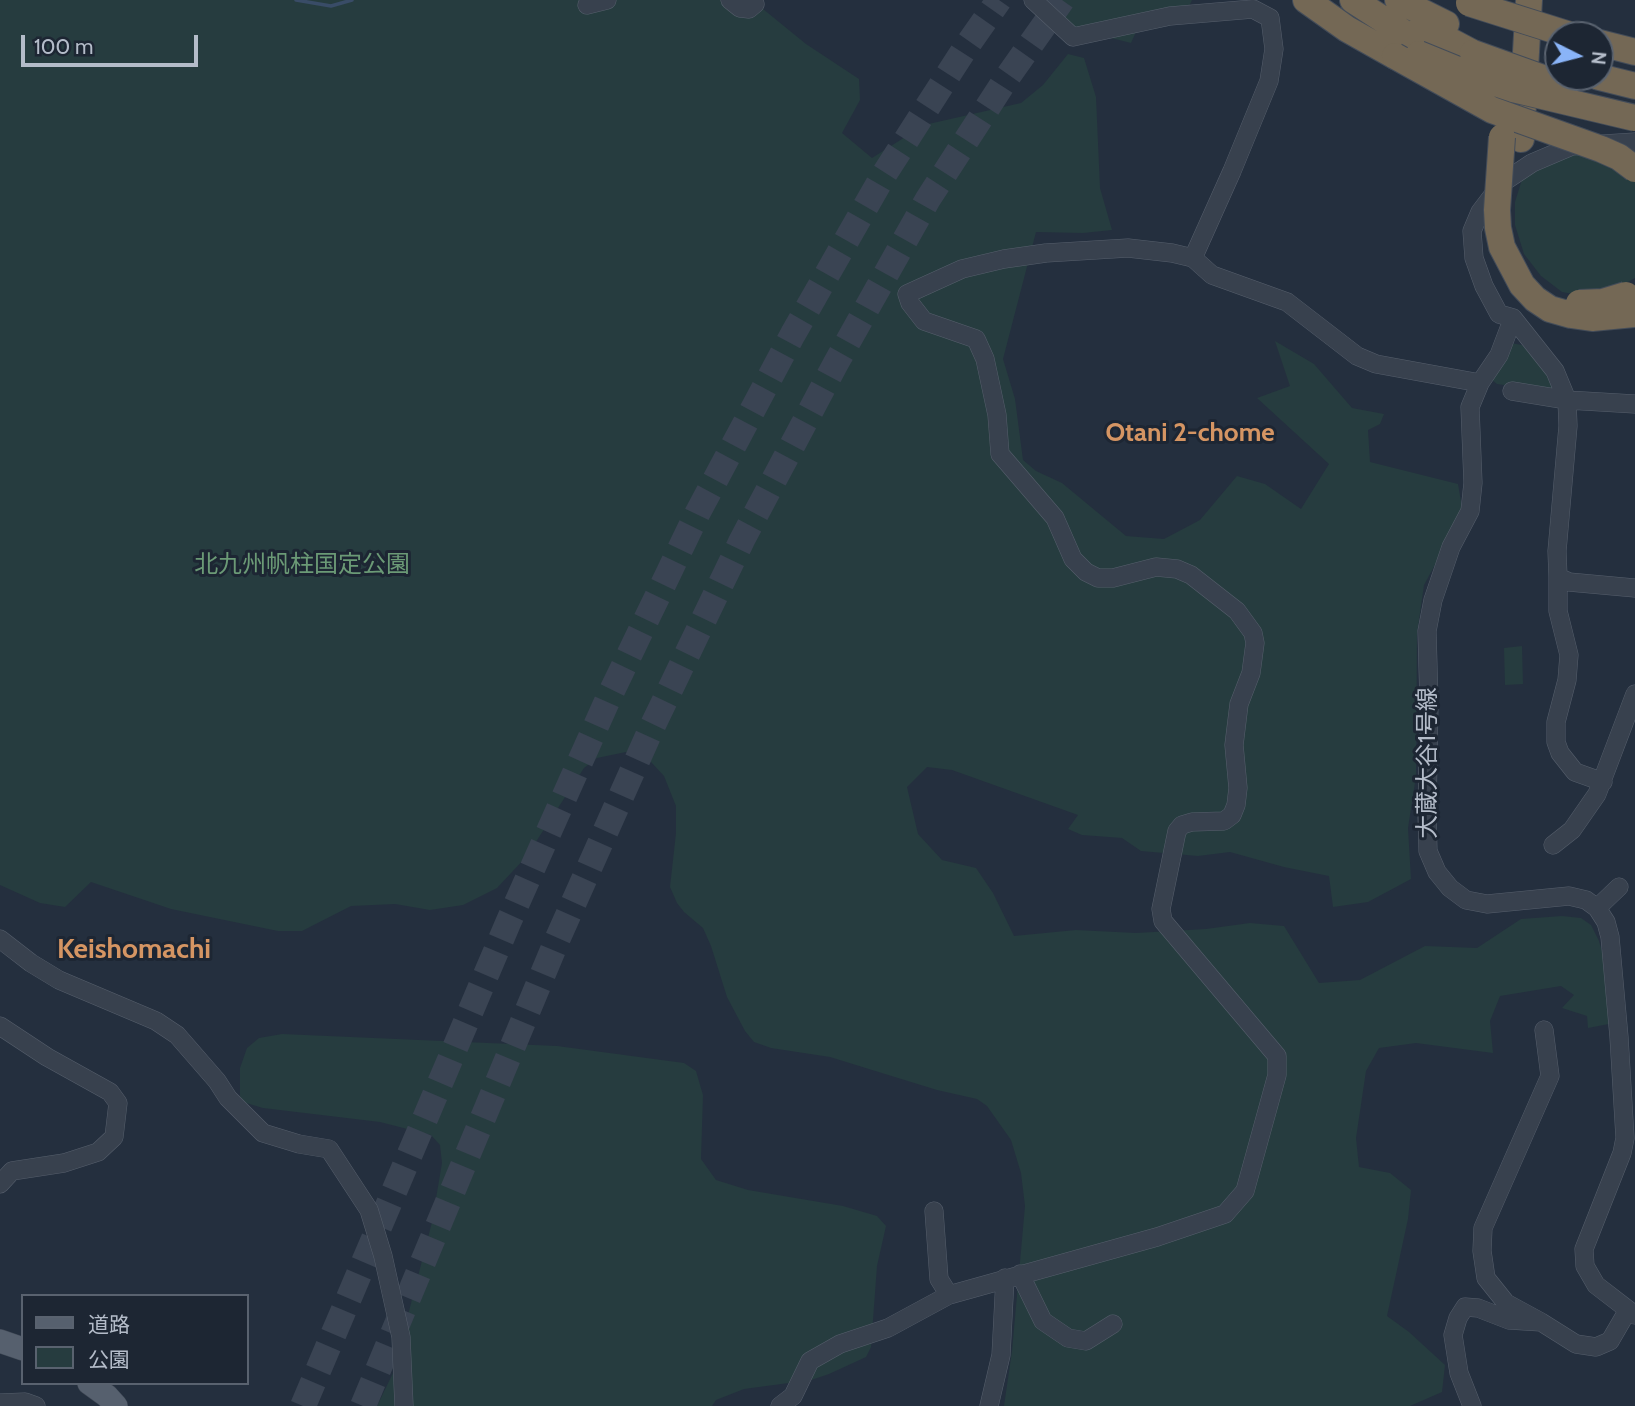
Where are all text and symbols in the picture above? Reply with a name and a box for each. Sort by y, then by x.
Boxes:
scale bar [24,21,201,65]
north arrow [1544,21,1614,91]
text: 100 m [34,34,93,59]
text: N [1586,50,1611,66]
district label: Otani 2-chome [1105,417,1275,449]
park label: 北九州帆柱国定公園 [194,551,410,579]
street label: 大蔵大谷1号線 [1414,687,1442,839]
district label: Keishomachi [57,933,211,967]
legend [21,1294,248,1385]
text: 道路 [88,1312,130,1337]
text: 公園 [88,1347,130,1372]

